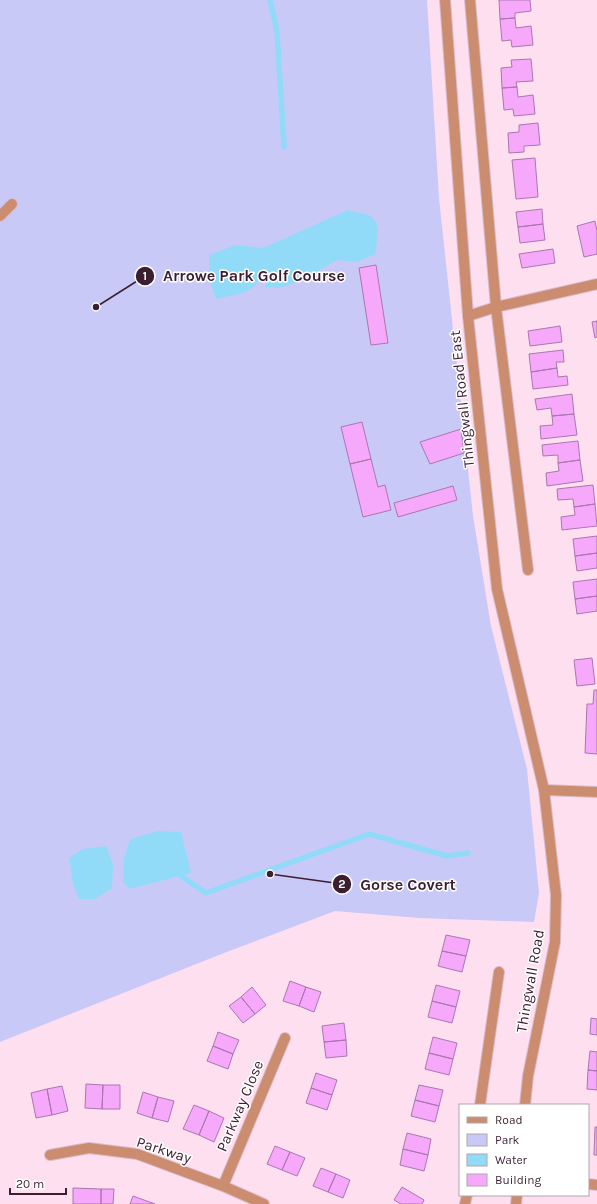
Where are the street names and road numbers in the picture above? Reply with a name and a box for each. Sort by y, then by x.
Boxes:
street label: Thingwall Road East [446,329,478,469]
street label: Thingwall Road [512,928,548,1034]
street label: Parkway Close [213,1058,267,1154]
street label: Parkway [134,1133,194,1167]

